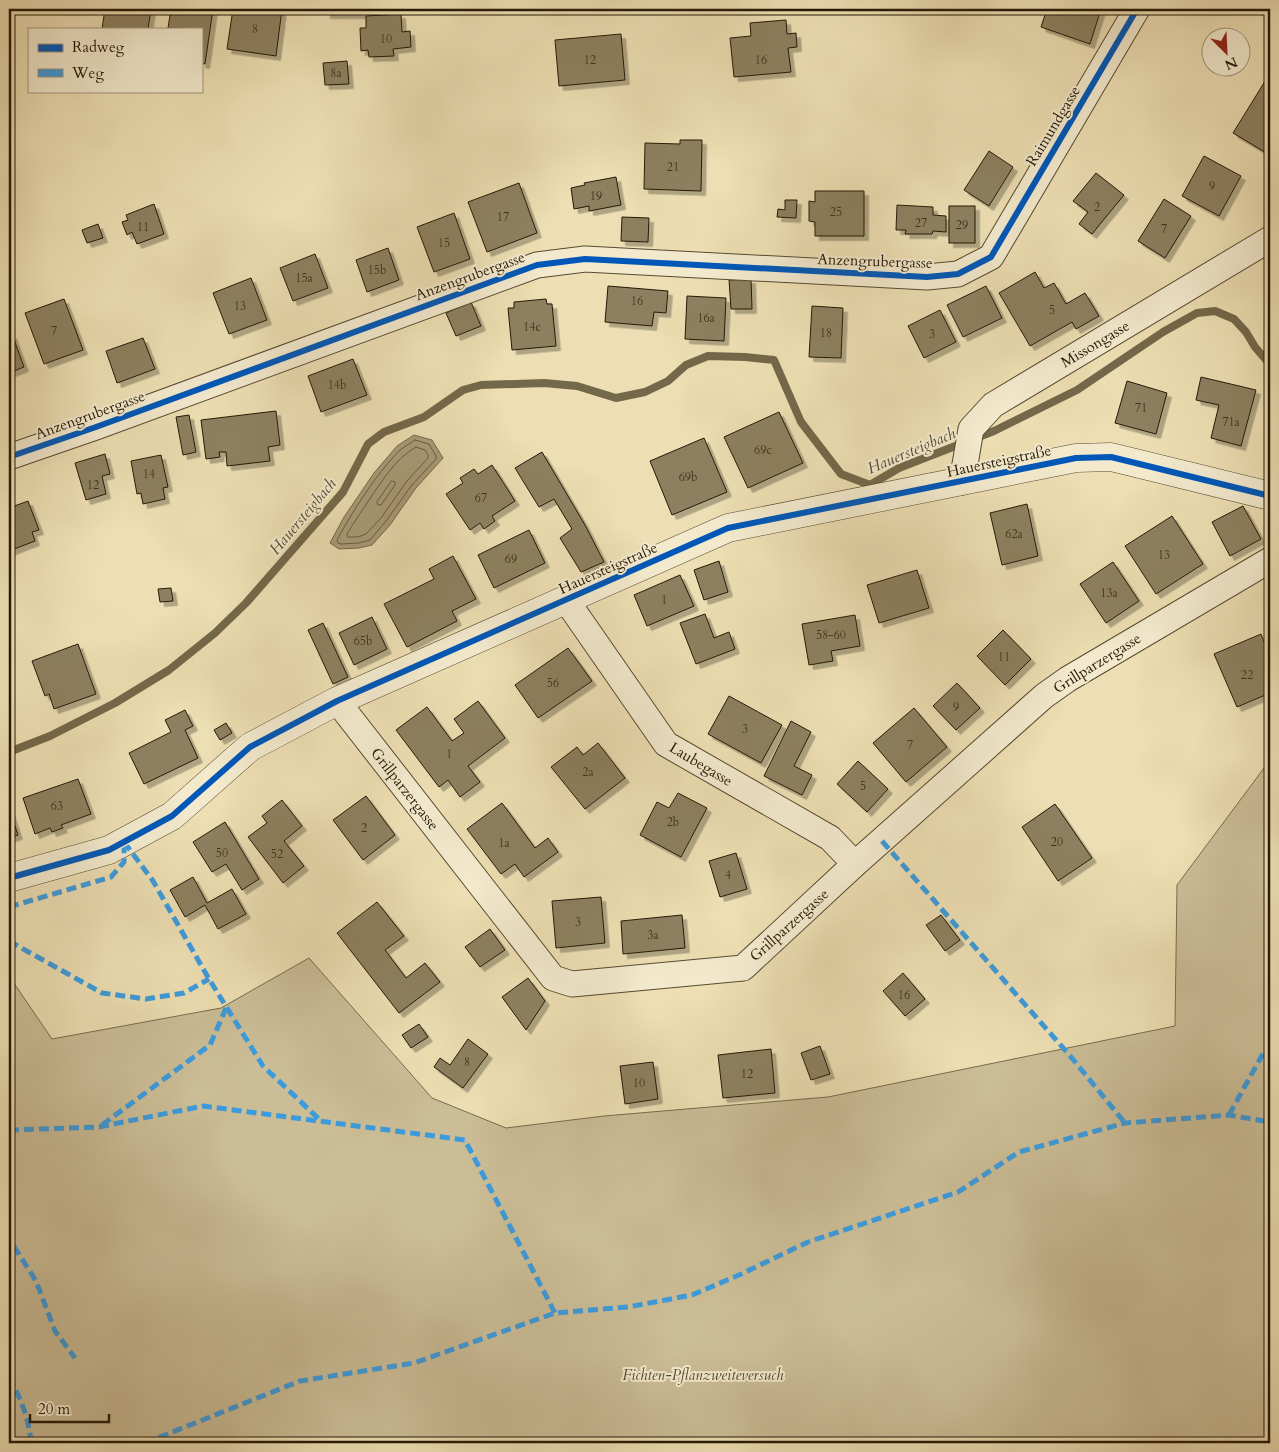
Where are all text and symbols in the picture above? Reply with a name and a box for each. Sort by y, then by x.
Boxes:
house number: 8 [252,21,258,37]
legend [28,28,202,92]
north arrow [1202,28,1252,78]
house number: 10 [380,31,392,47]
text: Radweg [72,37,125,57]
house number: 12 [584,52,596,68]
house number: 16 [755,52,767,68]
text: N [1222,52,1241,75]
text: Weg [71,63,104,83]
house number: 8a [330,65,342,81]
street label: Raimundgasse [1021,82,1085,170]
house number: 21 [667,159,679,175]
house number: 9 [1209,178,1215,194]
house number: 19 [590,188,602,204]
house number: 2 [1094,199,1100,215]
house number: 25 [830,204,842,220]
house number: 17 [497,209,509,225]
house number: 27 [915,215,927,231]
house number: 29 [956,217,968,233]
house number: 11 [137,219,149,235]
house number: 7 [1161,221,1167,237]
house number: 15 [438,235,450,251]
street label: Anzengrubergasse [412,247,528,305]
street label: Anzengrubergasse [817,249,933,273]
house number: 15b [368,262,386,278]
house number: 15a [295,270,314,286]
house number: 16 [631,293,643,309]
house number: 13 [234,298,246,314]
house number: 5 [1049,302,1055,318]
house number: 16a [697,310,716,326]
street label: Missongasse [1057,316,1133,372]
house number: 14c [523,319,541,335]
house number: 7 [51,323,57,339]
house number: 18 [820,325,832,341]
house number: 3 [929,326,935,342]
house number: 14b [328,377,346,393]
street label: Anzengrubergasse [32,386,148,444]
house number: 71 [1135,400,1147,416]
house number: 71a [1222,414,1241,430]
water label: Hauersteigbach [864,422,959,479]
street label: Hauersteigstraße [945,440,1053,482]
house number: 69c [754,442,772,458]
house number: 14 [143,466,155,482]
house number: 69b [679,469,697,485]
water label: Hauersteigbach [264,473,342,560]
house number: 12 [87,477,99,493]
house number: 67 [475,490,487,506]
house number: 62a [1005,526,1024,542]
street label: Hauersteigstraße [555,537,661,599]
house number: 13 [1158,547,1170,563]
house number: 69 [505,551,517,567]
house number: 13a [1100,585,1119,601]
house number: 1 [661,592,667,608]
house number: 58-60 [816,627,846,643]
street label: Grillparzergasse [1049,628,1145,698]
house number: 65b [354,633,372,649]
house number: 11 [998,649,1010,665]
house number: 22 [1241,667,1253,683]
house number: 56 [547,675,559,691]
house number: 9 [953,699,959,715]
house number: 3 [742,721,748,737]
street label: Laubegasse [666,737,736,791]
house number: 7 [907,737,913,753]
street label: Grillparzergasse [366,743,444,835]
house number: 1 [446,746,452,762]
house number: 2a [582,764,594,780]
house number: 5 [860,778,866,794]
house number: 63 [51,798,63,814]
house number: 2b [667,814,679,830]
house number: 2 [361,820,367,836]
house number: 20 [1051,834,1063,850]
house number: 1a [498,835,510,851]
house number: 50 [216,845,228,861]
house number: 52 [271,846,283,862]
house number: 4 [725,867,731,883]
street label: Grillparzergasse [745,884,833,966]
house number: 3 [575,914,581,930]
house number: 3a [647,927,659,943]
house number: 16 [898,987,910,1003]
house number: 8 [464,1054,470,1070]
house number: 12 [741,1066,753,1082]
house number: 10 [633,1075,645,1091]
park label: Fichten-Pflanzweiteversuch [623,1365,784,1385]
scale bar [30,1392,109,1424]
text: 20 m [38,1399,70,1419]

